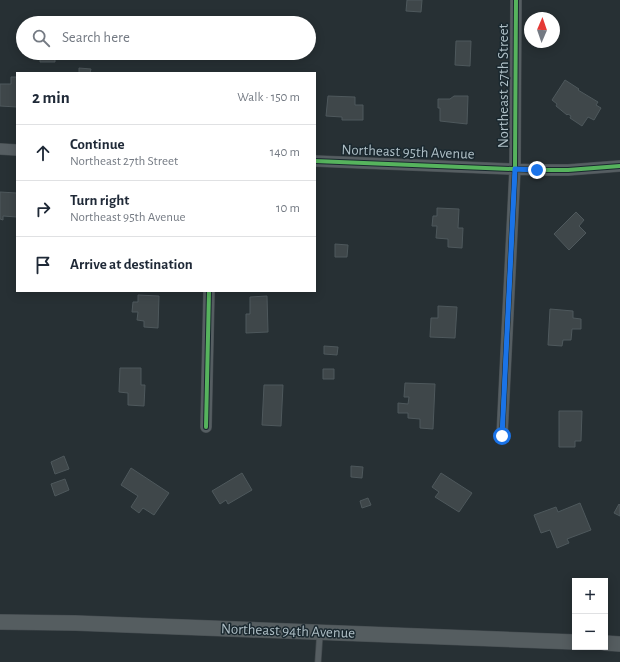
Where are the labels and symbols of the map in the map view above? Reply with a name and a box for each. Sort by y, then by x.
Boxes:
north arrow [524,12,560,48]
street label: Northeast 27th Street [496,23,511,148]
street label: Northeast 95th Avenue [341,142,475,162]
route end [528,161,546,179]
route start [493,427,511,445]
street label: Northeast 94th Avenue [221,621,355,641]

